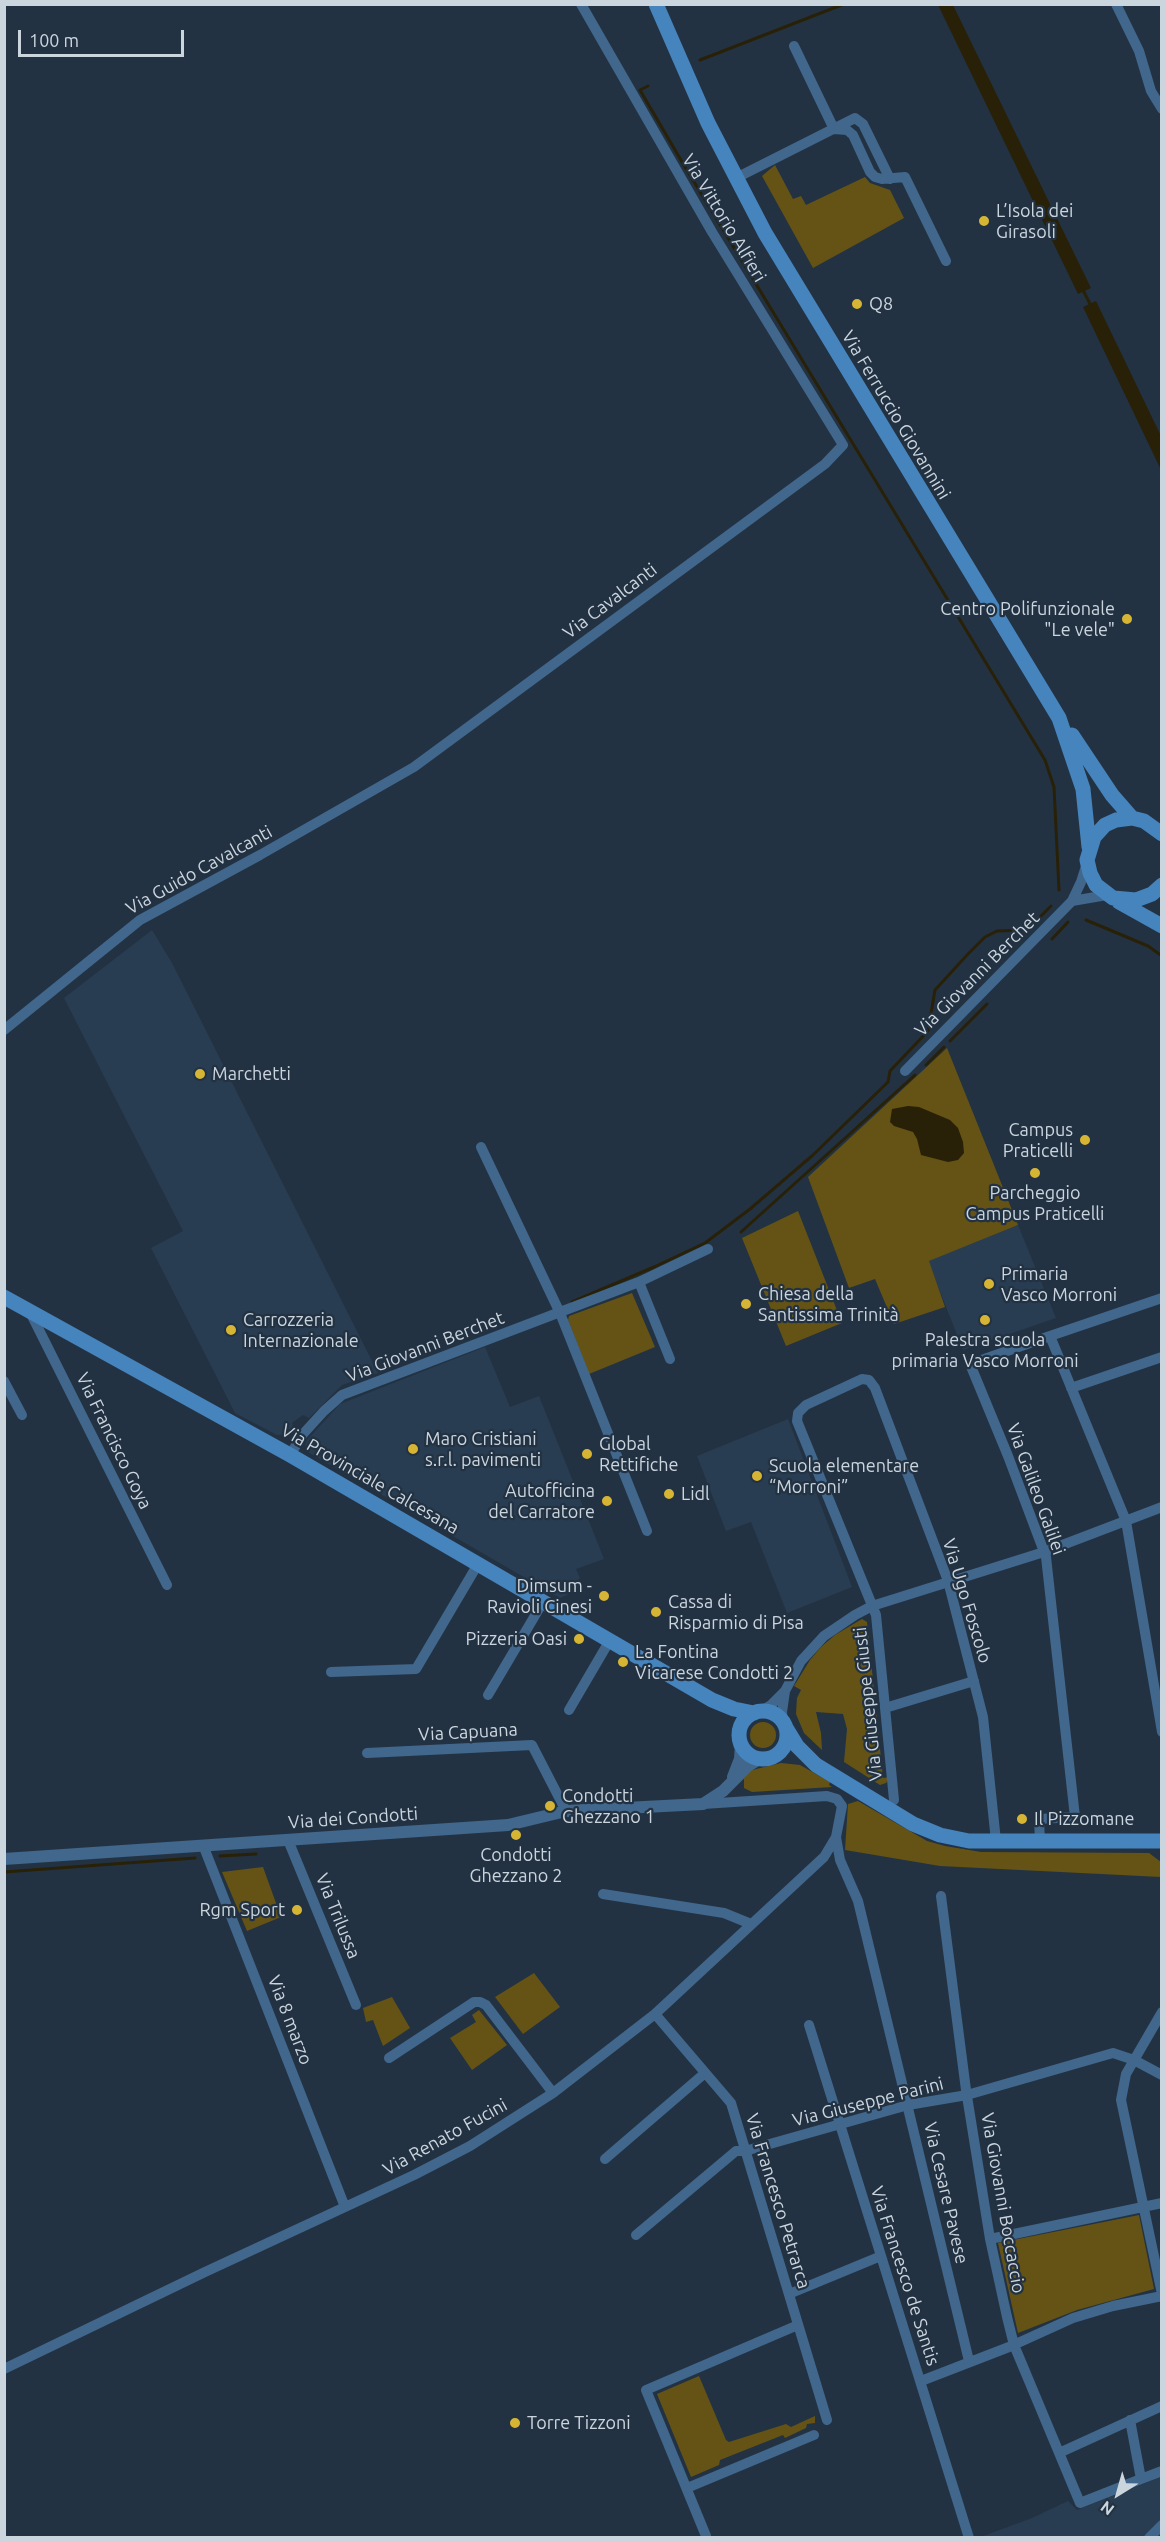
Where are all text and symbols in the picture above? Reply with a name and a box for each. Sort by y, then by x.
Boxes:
scale bar [21,18,188,56]
text: 100 m [29,30,79,50]
street label: Via Vittorio Alfieri [677,150,771,286]
place label: L’Isola dei Girasoli [996,200,1073,242]
marker: L’Isola dei Girasoli [977,214,991,228]
place label: Q8 [869,293,893,315]
marker: Q8 [850,297,864,311]
street label: Via Ferruccio Giovannini [837,327,955,503]
street label: Via Cavalcanti [559,559,661,643]
place label: Centro Polifunzionale "Le vele" [940,598,1115,640]
marker: Centro Polifunzionale "Le vele" [1120,612,1134,626]
street label: Via Guido Cavalcanti [122,821,276,919]
street label: Via Giovanni Berchet [910,907,1044,1041]
place label: Marchetti [212,1063,291,1085]
marker: Marchetti [193,1067,207,1081]
place label: Campus Praticelli [1003,1119,1073,1162]
marker: Campus Praticelli [1078,1133,1092,1147]
marker: Parcheggio Campus Praticelli [1028,1166,1042,1180]
place label: Parcheggio Campus Praticelli [966,1182,1104,1224]
place label: Primaria Vasco Morroni [1001,1263,1117,1306]
marker: Primaria Vasco Morroni [982,1277,996,1291]
place label: Chiesa della Santissima Trinità [758,1283,899,1326]
marker: Chiesa della Santissima Trinità [739,1297,753,1311]
street label: Via Giovanni Berchet [343,1307,507,1387]
place label: Carrozzeria Internazionale [243,1309,359,1352]
marker: Palestra scuola primaria Vasco Morroni [978,1313,992,1327]
marker: Carrozzeria Internazionale [224,1323,238,1337]
place label: Palestra scuola primaria Vasco Morroni [891,1329,1079,1372]
street label: Via Francisco Goya [72,1369,156,1513]
street label: Via Provinciale Calcesana [277,1419,463,1539]
street label: Via Galileo Galilei [1002,1420,1070,1558]
place label: Maro Cristiani s.r.l. pavimenti [425,1428,541,1470]
place label: Global Rettifiche [599,1433,678,1476]
marker: Maro Cristiani s.r.l. pavimenti [406,1442,420,1456]
marker: Global Rettifiche [580,1447,594,1461]
place label: Scuola elementare “Morroni” [769,1455,919,1498]
marker: Scuola elementare “Morroni” [750,1469,764,1483]
place label: Autofficina del Carratore [488,1480,595,1522]
place label: Lidl [681,1483,710,1505]
marker: Lidl [662,1487,676,1501]
marker: Autofficina del Carratore [600,1494,614,1508]
street label: Via Ugo Foscolo [938,1536,996,1666]
place label: Dimsum - Ravioli Cinesi [487,1575,592,1618]
marker: Dimsum - Ravioli Cinesi [597,1589,611,1603]
place label: Cassa di Risparmio di Pisa [668,1591,804,1634]
marker: Cassa di Risparmio di Pisa [649,1605,663,1619]
street label: Via Giuseppe Giusti [849,1626,887,1782]
place label: Pizzeria Oasi [466,1628,567,1650]
marker: Pizzeria Oasi [572,1632,586,1646]
place label: La Fontina Vicarese Condotti 2 [635,1641,793,1684]
marker: La Fontina Vicarese Condotti 2 [616,1655,630,1669]
street label: Via Capuana [418,1719,518,1745]
place label: Condotti Ghezzano 1 [562,1785,655,1828]
marker: Condotti Ghezzano 1 [543,1799,557,1813]
street label: Via dei Condotti [287,1803,419,1833]
place label: Il Pizzomane [1034,1808,1134,1830]
marker: Il Pizzomane [1015,1812,1029,1826]
marker: Condotti Ghezzano 2 [509,1828,523,1842]
place label: Condotti Ghezzano 2 [469,1844,563,1886]
street label: Via Trilussa [311,1870,365,1962]
place label: Rgm Sport [199,1899,285,1921]
marker: Rgm Sport [290,1903,304,1917]
street label: Via 8 marzo [263,1972,317,2068]
street label: Via Giuseppe Parini [790,2073,946,2131]
street label: Via Renato Fucini [379,2094,511,2180]
street label: Via Francesco Petrarca [741,2111,815,2291]
street label: Via Giovanni Boccaccio [976,2111,1030,2295]
street label: Via Cesare Pavese [919,2120,973,2266]
street label: Via Francesco de Santis [866,2184,944,2368]
place label: Torre Tizzoni [527,2412,631,2434]
marker: Torre Tizzoni [508,2416,522,2430]
north arrow [1088,2464,1148,2524]
text: N [1097,2498,1117,2519]

